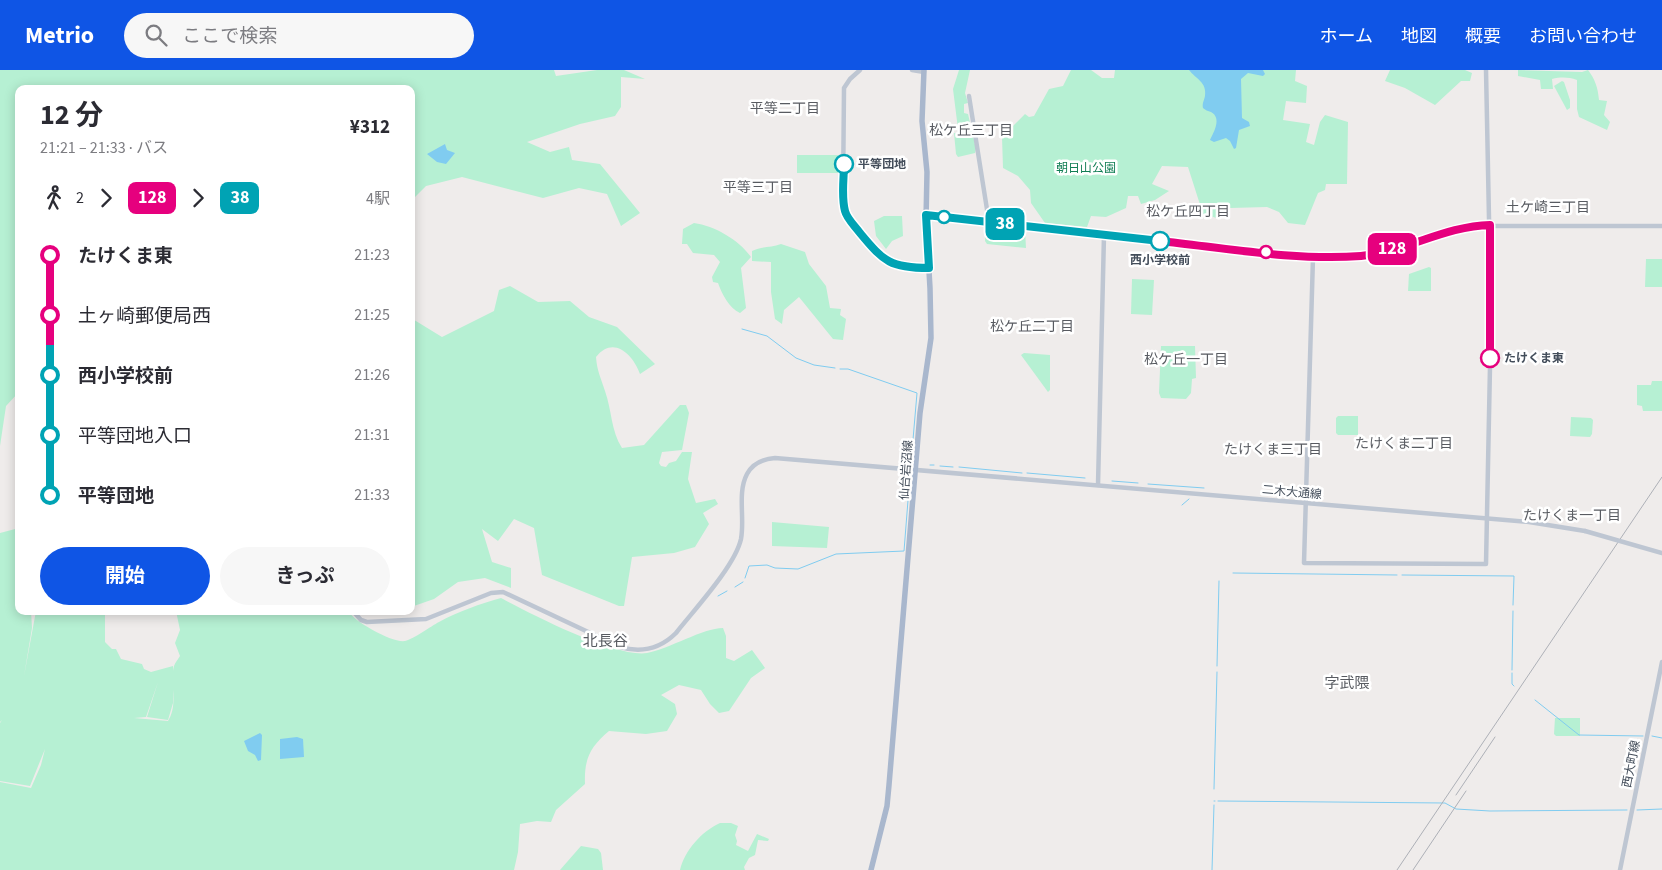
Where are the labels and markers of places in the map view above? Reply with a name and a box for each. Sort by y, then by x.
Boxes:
marker: 平等団地 [834,154,854,174]
place label: 平等団地 [858,156,906,173]
unlabelled marker [937,210,951,224]
marker: 西小学校前 [1150,231,1170,251]
unlabelled marker [1259,245,1273,259]
place label: 西小学校前 [1130,252,1190,269]
marker: たけくま東 [1480,348,1500,368]
place label: たけくま東 [1504,350,1564,367]

